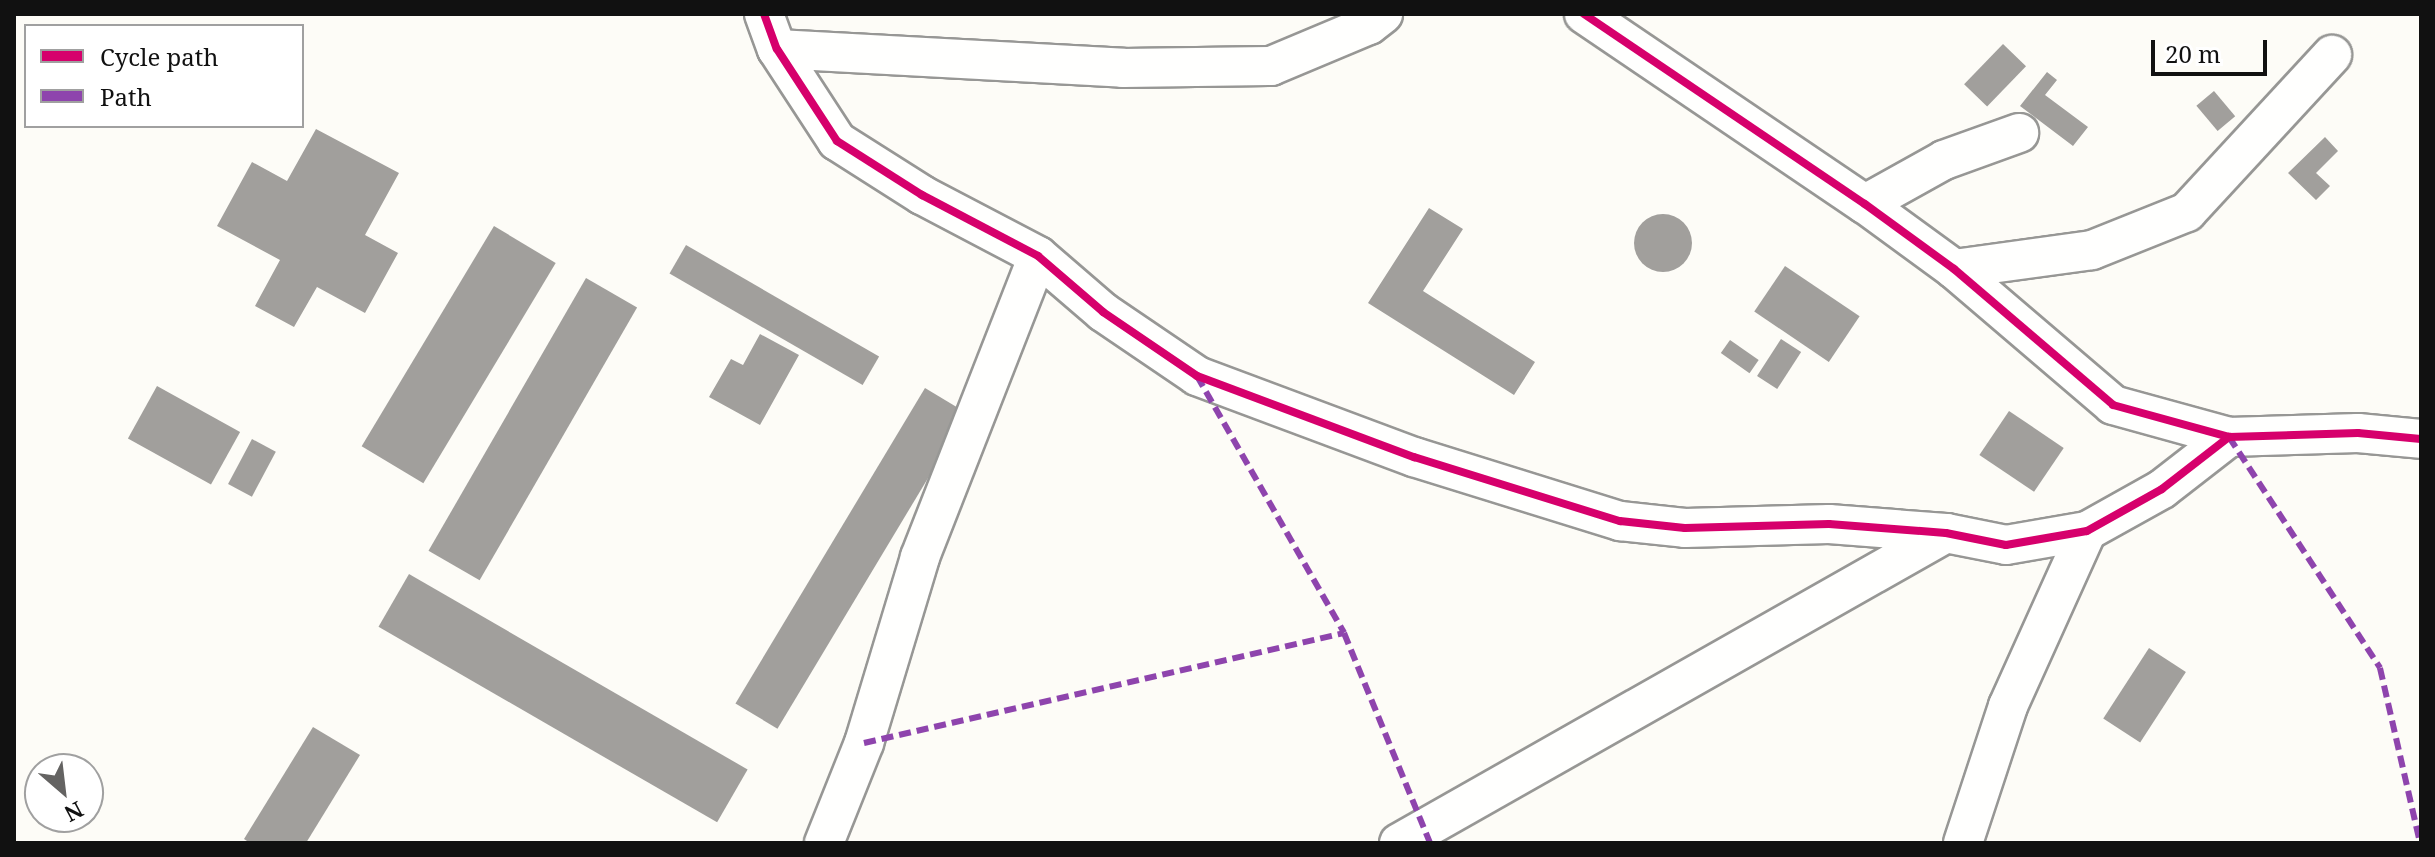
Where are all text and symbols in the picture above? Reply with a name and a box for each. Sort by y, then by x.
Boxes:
legend [24,24,304,128]
scale bar [2155,24,2271,74]
text: 20 m [2165,37,2221,70]
text: Cycle path [100,40,219,73]
text: Path [100,80,152,113]
north arrow [24,753,104,833]
text: N [60,795,89,830]

